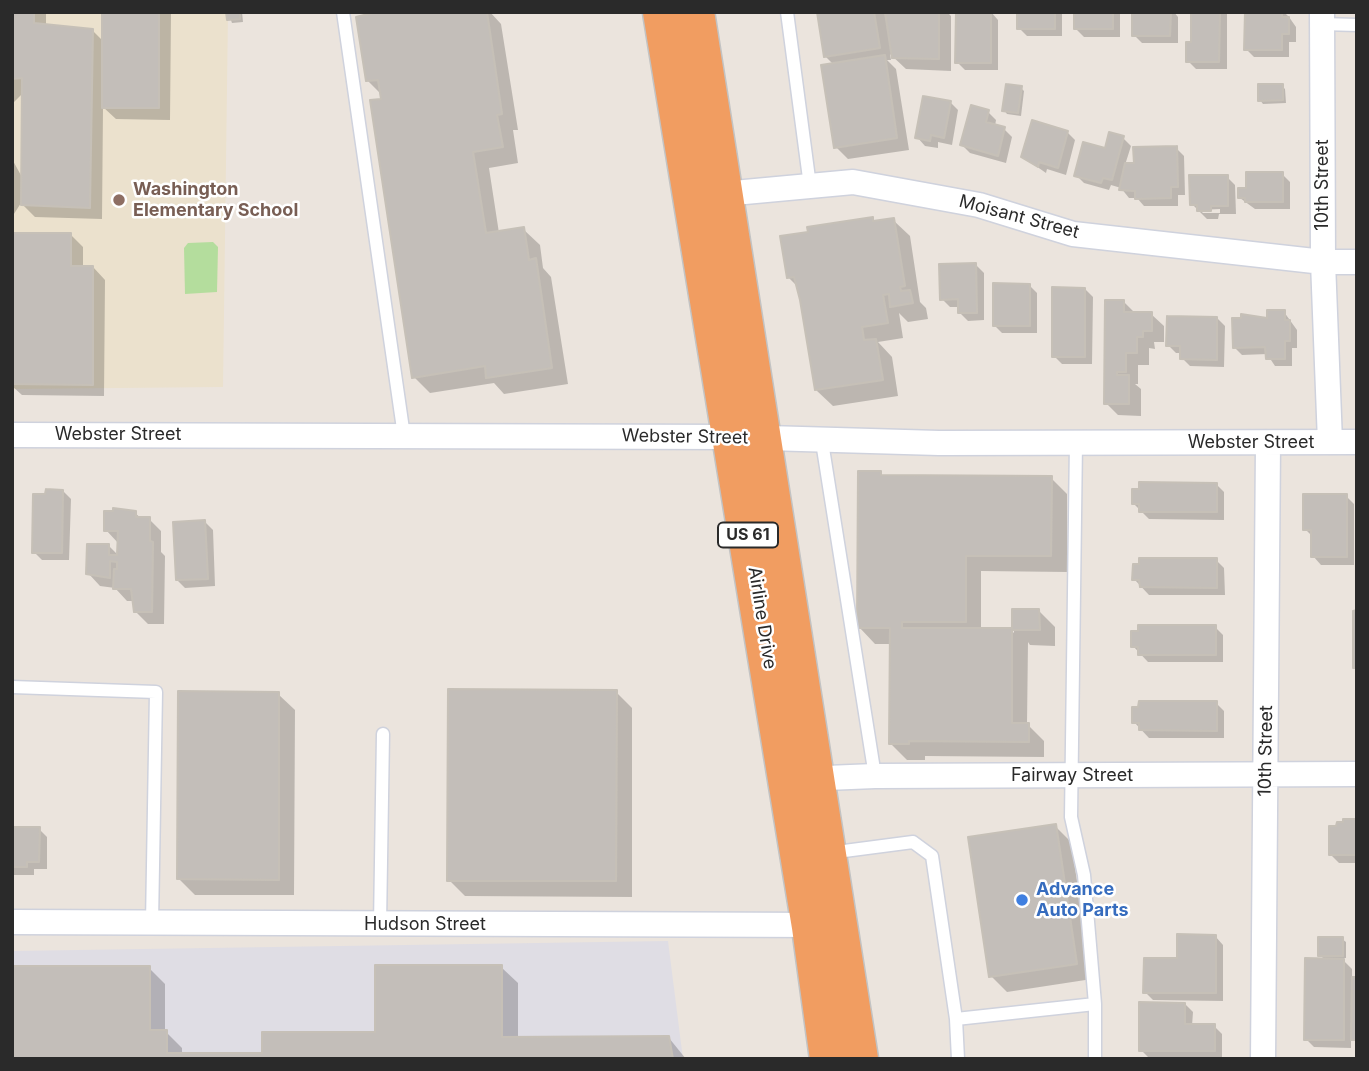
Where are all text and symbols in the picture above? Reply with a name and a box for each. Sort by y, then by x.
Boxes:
street label: 10th Street [1312,139,1334,231]
place label: Washington Elementary School [133,179,298,222]
street label: Moisant Street [957,191,1081,243]
marker: Washington Elementary School [111,192,127,208]
street label: Webster Street [55,424,181,446]
street label: Webster Street [621,425,749,449]
street label: Webster Street [1188,432,1314,454]
road number: US 61 [718,522,778,548]
street label: Airline Drive [743,565,781,671]
street label: 10th Street [1254,705,1278,797]
street label: Fairway Street [1011,765,1133,787]
place label: Advance Auto Parts [1036,879,1128,922]
marker: Advance Auto Parts [1014,892,1030,908]
street label: Hudson Street [364,914,486,936]

